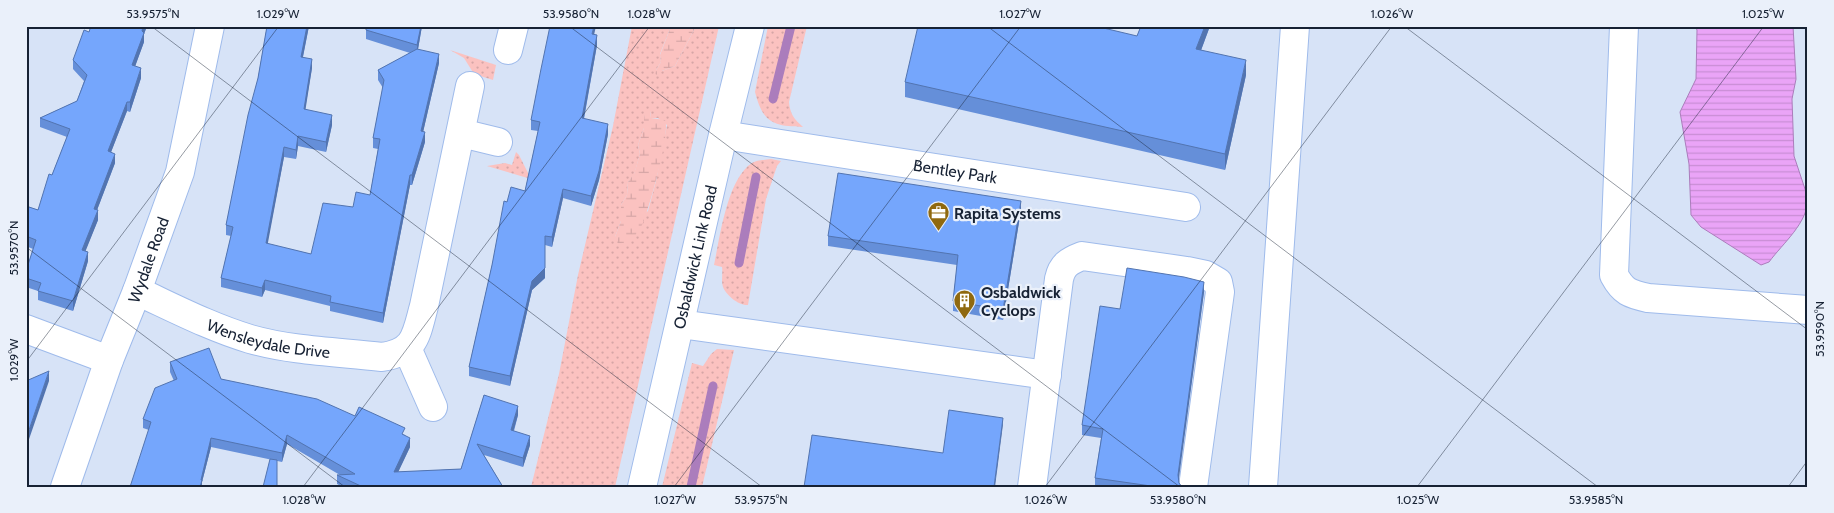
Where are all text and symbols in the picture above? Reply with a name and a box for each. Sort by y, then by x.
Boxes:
text: 53.9575°N [126,6,180,21]
text: 1.029°W [257,6,300,21]
text: 53.9580°N [543,6,599,21]
text: 1.028°W [628,6,671,21]
text: 1.027°W [999,6,1042,21]
text: 1.026°W [1371,6,1414,21]
text: 1.025°W [1742,6,1785,21]
street label: Bentley Park [912,155,999,187]
street label: Osbaldwick Link Road [669,183,721,331]
office icon: Rapita Systems [926,201,950,232]
place label: Rapita Systems [954,204,1061,223]
street label: Wydale Road [124,214,172,305]
text: 53.9570°N [6,220,21,276]
place label: Osbaldwick Cyclops [981,283,1061,320]
building icon: Osbaldwick Cyclops [953,289,977,320]
text: 53.9590°N [1812,301,1827,357]
street label: Wensleydale Drive [204,315,331,362]
text: 1.029°W [6,338,21,381]
text: 1.028°W [283,492,326,507]
text: 1.027°W [654,492,697,507]
text: 53.9575°N [734,492,788,507]
text: 1.026°W [1025,492,1068,507]
text: 53.9580°N [1150,492,1206,507]
text: 1.025°W [1397,492,1440,507]
text: 53.9585°N [1569,492,1623,507]

